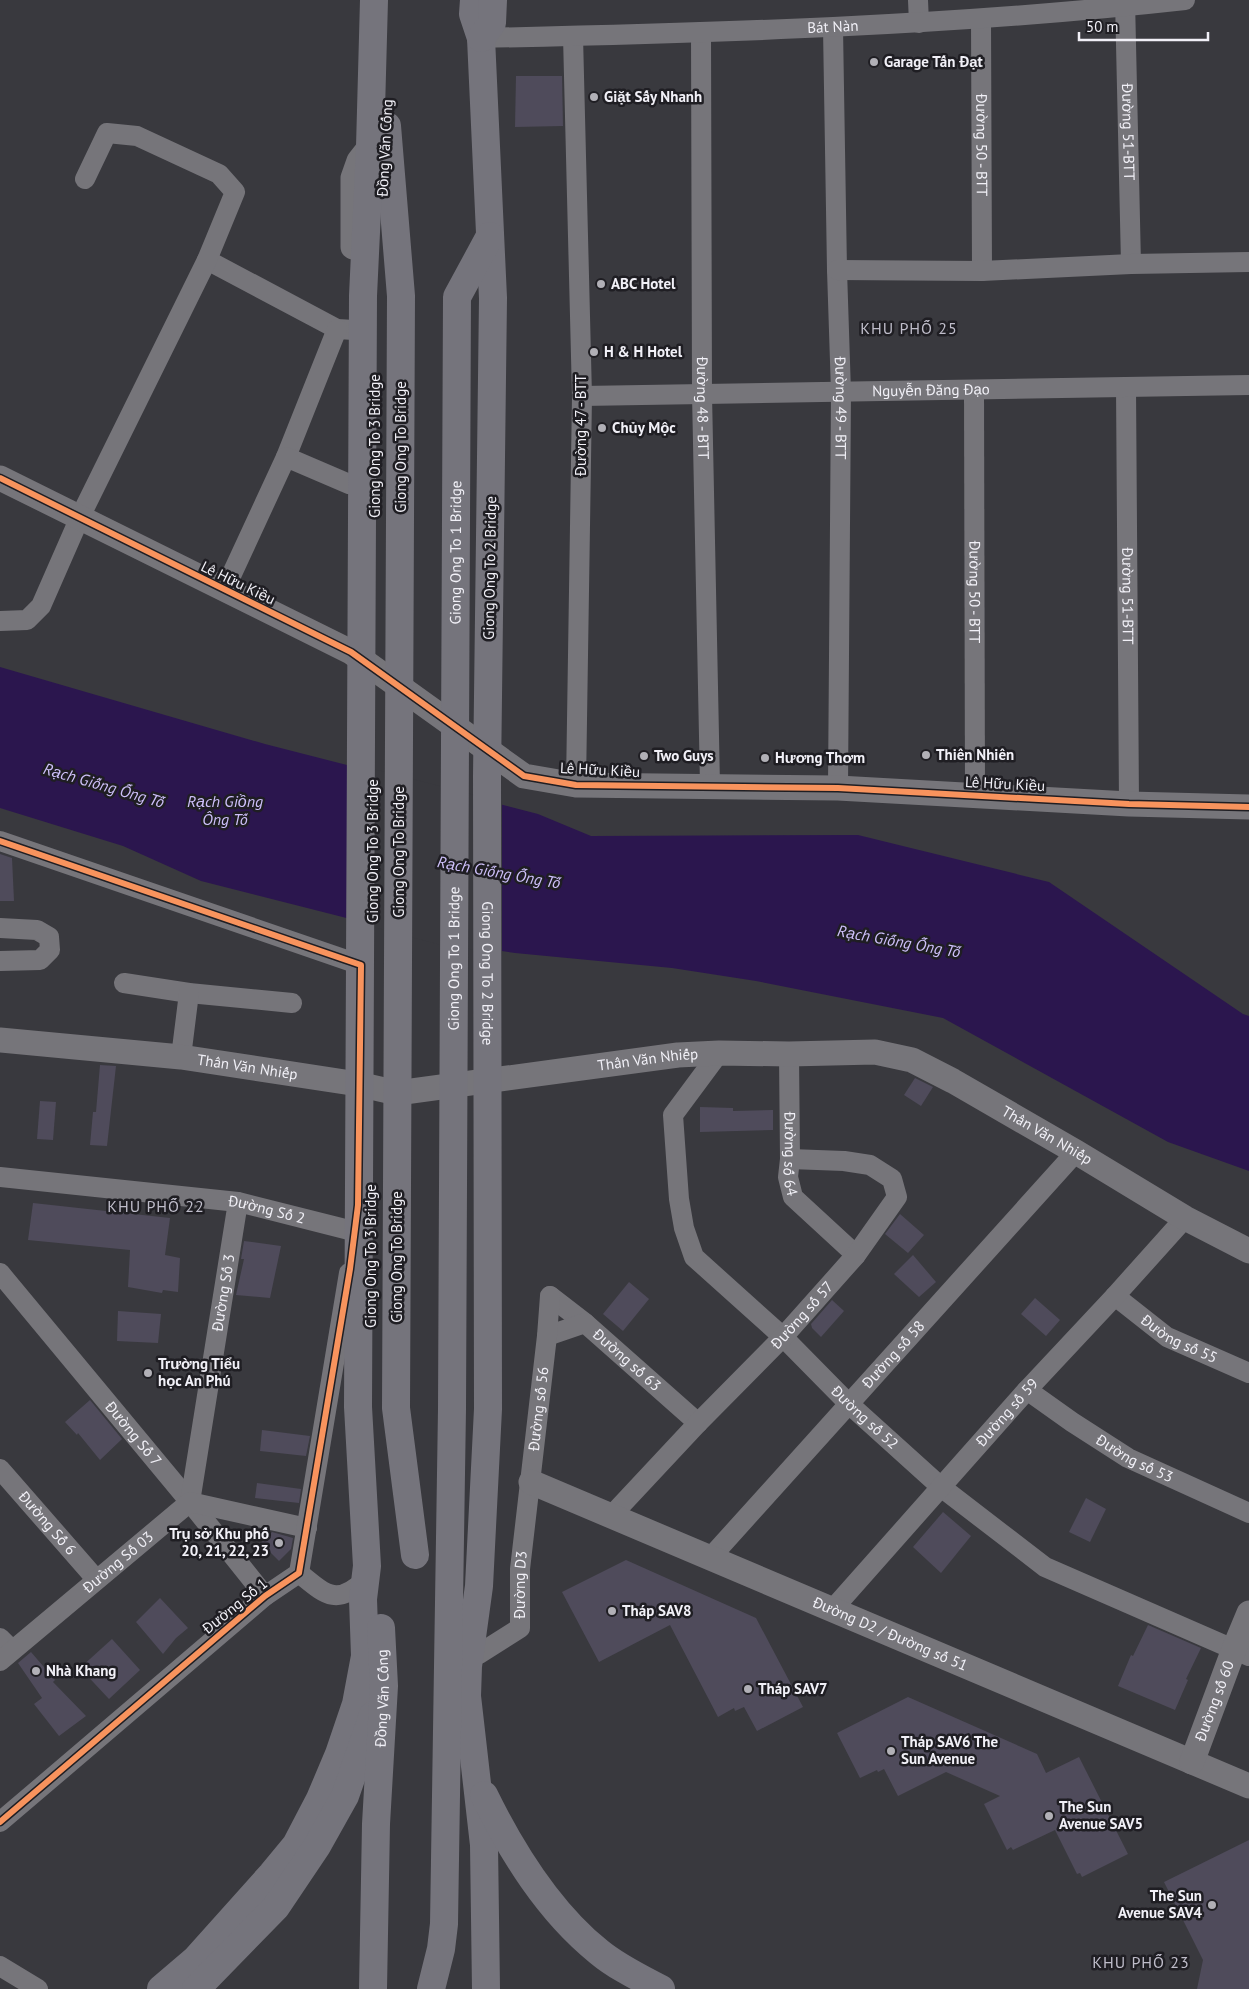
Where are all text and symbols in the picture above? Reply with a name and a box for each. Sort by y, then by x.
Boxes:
scale bar [1079,10,1208,42]
street label: Bát Nàn [807,16,859,37]
text: 50 m [1086,17,1119,36]
place label: Garage Tấn Đạt [884,52,984,71]
marker: Garage Tấn Đạt [868,56,880,68]
street label: Đường 51-BTT [1118,82,1139,181]
place label: Giặt Sấy Nhanh [604,87,702,106]
marker: Giặt Sấy Nhanh [588,91,600,103]
street label: Đường 50 - BTT [972,93,992,197]
street label: Đồng Văn Cống [372,99,397,198]
place label: ABC Hotel [611,274,676,293]
marker: ABC Hotel [595,278,607,290]
district label: KHU PHỐ 25 [860,318,958,338]
place label: H & H Hotel [604,342,683,361]
marker: H & H Hotel [588,346,600,358]
street label: Đường 49 - BTT [831,355,851,460]
street label: Đường 48 - BTT [693,356,713,460]
street label: Đường 47 - BTT [571,373,590,477]
street label: Giong Ong To 3 Bridge [365,374,384,518]
street label: Nguyễn Đăng Đạo [872,379,990,400]
street label: Giong Ong To Bridge [391,381,410,513]
place label: Chủy Mộc [612,418,676,437]
marker: Chủy Mộc [596,422,608,434]
street label: Giong Ong To 1 Bridge [446,480,465,625]
street label: Giong Ong To 2 Bridge [479,496,500,640]
street label: Đường 50 - BTT [965,540,985,644]
street label: Đường 51-BTT [1118,546,1138,645]
street label: Lê Hữu Kiều [198,556,278,609]
place label: Thiên Nhiên [936,745,1014,764]
place label: Two Guys [654,746,714,765]
place label: Hương Thơm [775,748,865,767]
marker: Thiên Nhiên [920,749,932,761]
marker: Two Guys [638,750,650,762]
marker: Hương Thơm [759,752,771,764]
water label: Rạch Giống Ống Tố [41,758,168,812]
street label: Lê Hữu Kiều [559,758,641,781]
street label: Lê Hữu Kiều [964,772,1046,795]
street label: Giong Ong To 3 Bridge [363,779,382,923]
street label: Giong Ong To Bridge [389,786,408,918]
water label: Rạch Giồng Ông Tố [187,791,263,829]
water label: Rạch Giống Ống Tố [436,851,563,893]
street label: Giong Ong To 1 Bridge [444,886,463,1031]
street label: Giong Ong To 2 Bridge [478,901,497,1045]
water label: Rạch Giống Ống Tố [836,920,963,962]
street label: Thân Văn Nhiếp [596,1044,699,1075]
street label: Thân Văn Nhiếp [196,1050,299,1084]
street label: Thân Văn Nhiếp [999,1101,1096,1169]
street label: Đường số 64 [779,1110,802,1198]
street label: Giong Ong To 3 Bridge [361,1184,380,1328]
street label: Đường Số 2 [227,1191,307,1228]
street label: Giong Ong To Bridge [387,1191,406,1323]
district label: KHU PHỐ 22 [107,1196,205,1216]
street label: Đường Số 3 [207,1252,239,1334]
street label: Đường số 57 [766,1277,837,1353]
street label: Đường số 55 [1137,1310,1221,1367]
street label: Đường số 58 [857,1316,929,1393]
street label: Đường số 63 [588,1324,665,1395]
place label: Trường Tiểu học An Phú [158,1354,240,1390]
street label: Đường số 56 [524,1366,552,1453]
marker: Trường Tiểu học An Phú [142,1367,154,1379]
street label: Đường số 59 [971,1374,1042,1451]
street label: Đường số 52 [827,1381,903,1453]
street label: Đường Số 7 [101,1397,166,1470]
street label: Đường số 53 [1092,1429,1176,1486]
street label: Đường Số 6 [14,1486,81,1559]
place label: Trụ sở Khu phố 20, 21, 22, 23 [169,1524,269,1560]
street label: Đường Số 03 [78,1527,157,1597]
marker: Trụ sở Khu phố 20, 21, 22, 23 [273,1537,285,1549]
street label: Đường D3 [510,1550,531,1620]
street label: Đường Số 1 [198,1574,271,1638]
street label: Đường D2 / Đường số 51 [809,1592,971,1675]
place label: Tháp SAV8 [622,1601,692,1620]
marker: Tháp SAV8 [606,1605,618,1617]
street label: Đồng Văn Cống [370,1649,393,1749]
street label: Đường số 60 [1190,1658,1238,1745]
place label: Nhà Khang [46,1661,116,1680]
marker: Nhà Khang [30,1665,42,1677]
place label: Tháp SAV7 [758,1679,828,1698]
marker: Tháp SAV7 [742,1683,754,1695]
place label: Tháp SAV6 The Sun Avenue [901,1732,999,1768]
marker: Tháp SAV6 The Sun Avenue [885,1745,897,1757]
place label: The Sun Avenue SAV5 [1059,1797,1143,1833]
marker: The Sun Avenue SAV5 [1043,1810,1055,1822]
place label: The Sun Avenue SAV4 [1118,1886,1202,1922]
marker: The Sun Avenue SAV4 [1206,1899,1218,1911]
district label: KHU PHỐ 23 [1092,1952,1190,1972]

